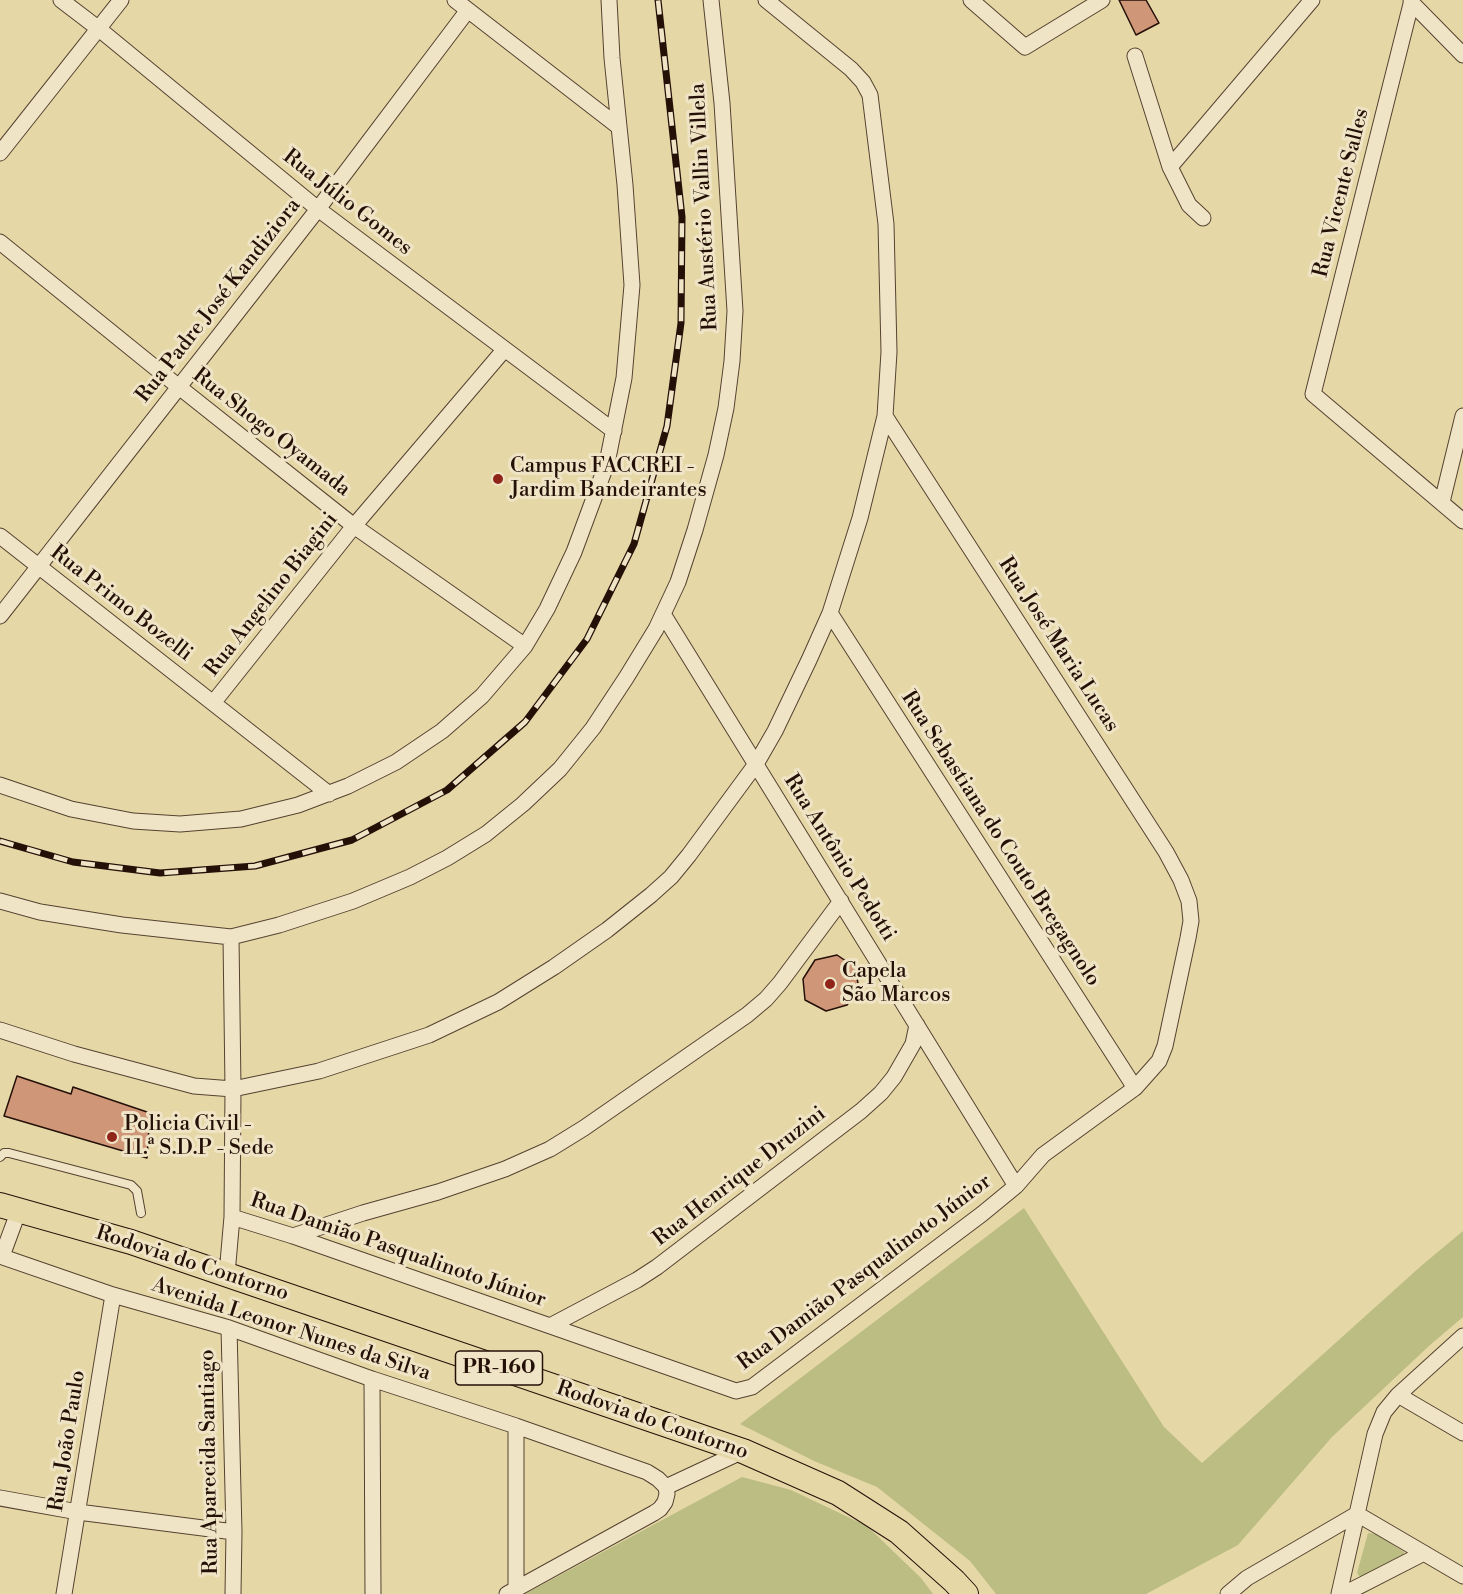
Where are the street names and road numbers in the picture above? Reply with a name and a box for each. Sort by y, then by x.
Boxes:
street label: Rua Austério Vallin Villela [686,82,724,332]
street label: Rua Vicente Salles [1309,106,1375,280]
street label: Rua Júlio Gomes [277,145,417,261]
street label: Rua Padre José Kandiziora [131,194,307,408]
street label: Rua Shogo Oyamada [187,363,355,503]
street label: Rua Angelino Biagini [200,508,344,682]
street label: Rua Primo Bozelli [45,541,197,667]
street label: Rua José Maria Lucas [992,553,1124,737]
street label: Rua Sebastiana do Couto Bregagnolo [895,687,1105,991]
street label: Rua Antônio Pedotti [777,770,901,946]
street label: Rua Henrique Druzini [649,1102,831,1252]
street label: Rua Damião Pasqualinoto Júnior [733,1169,997,1377]
street label: Rua Damião Pasqualinoto Júnior [247,1188,549,1314]
street label: Rodovia do Contorno [92,1221,292,1307]
street label: Avenida Leonor Nunes da Silva [148,1273,434,1387]
street label: Rua Aparecida Santiago [195,1349,225,1575]
road number: PR-160 [456,1351,542,1385]
street label: Rua João Paulo [44,1368,92,1514]
street label: Rodovia do Contorno [553,1376,751,1466]

